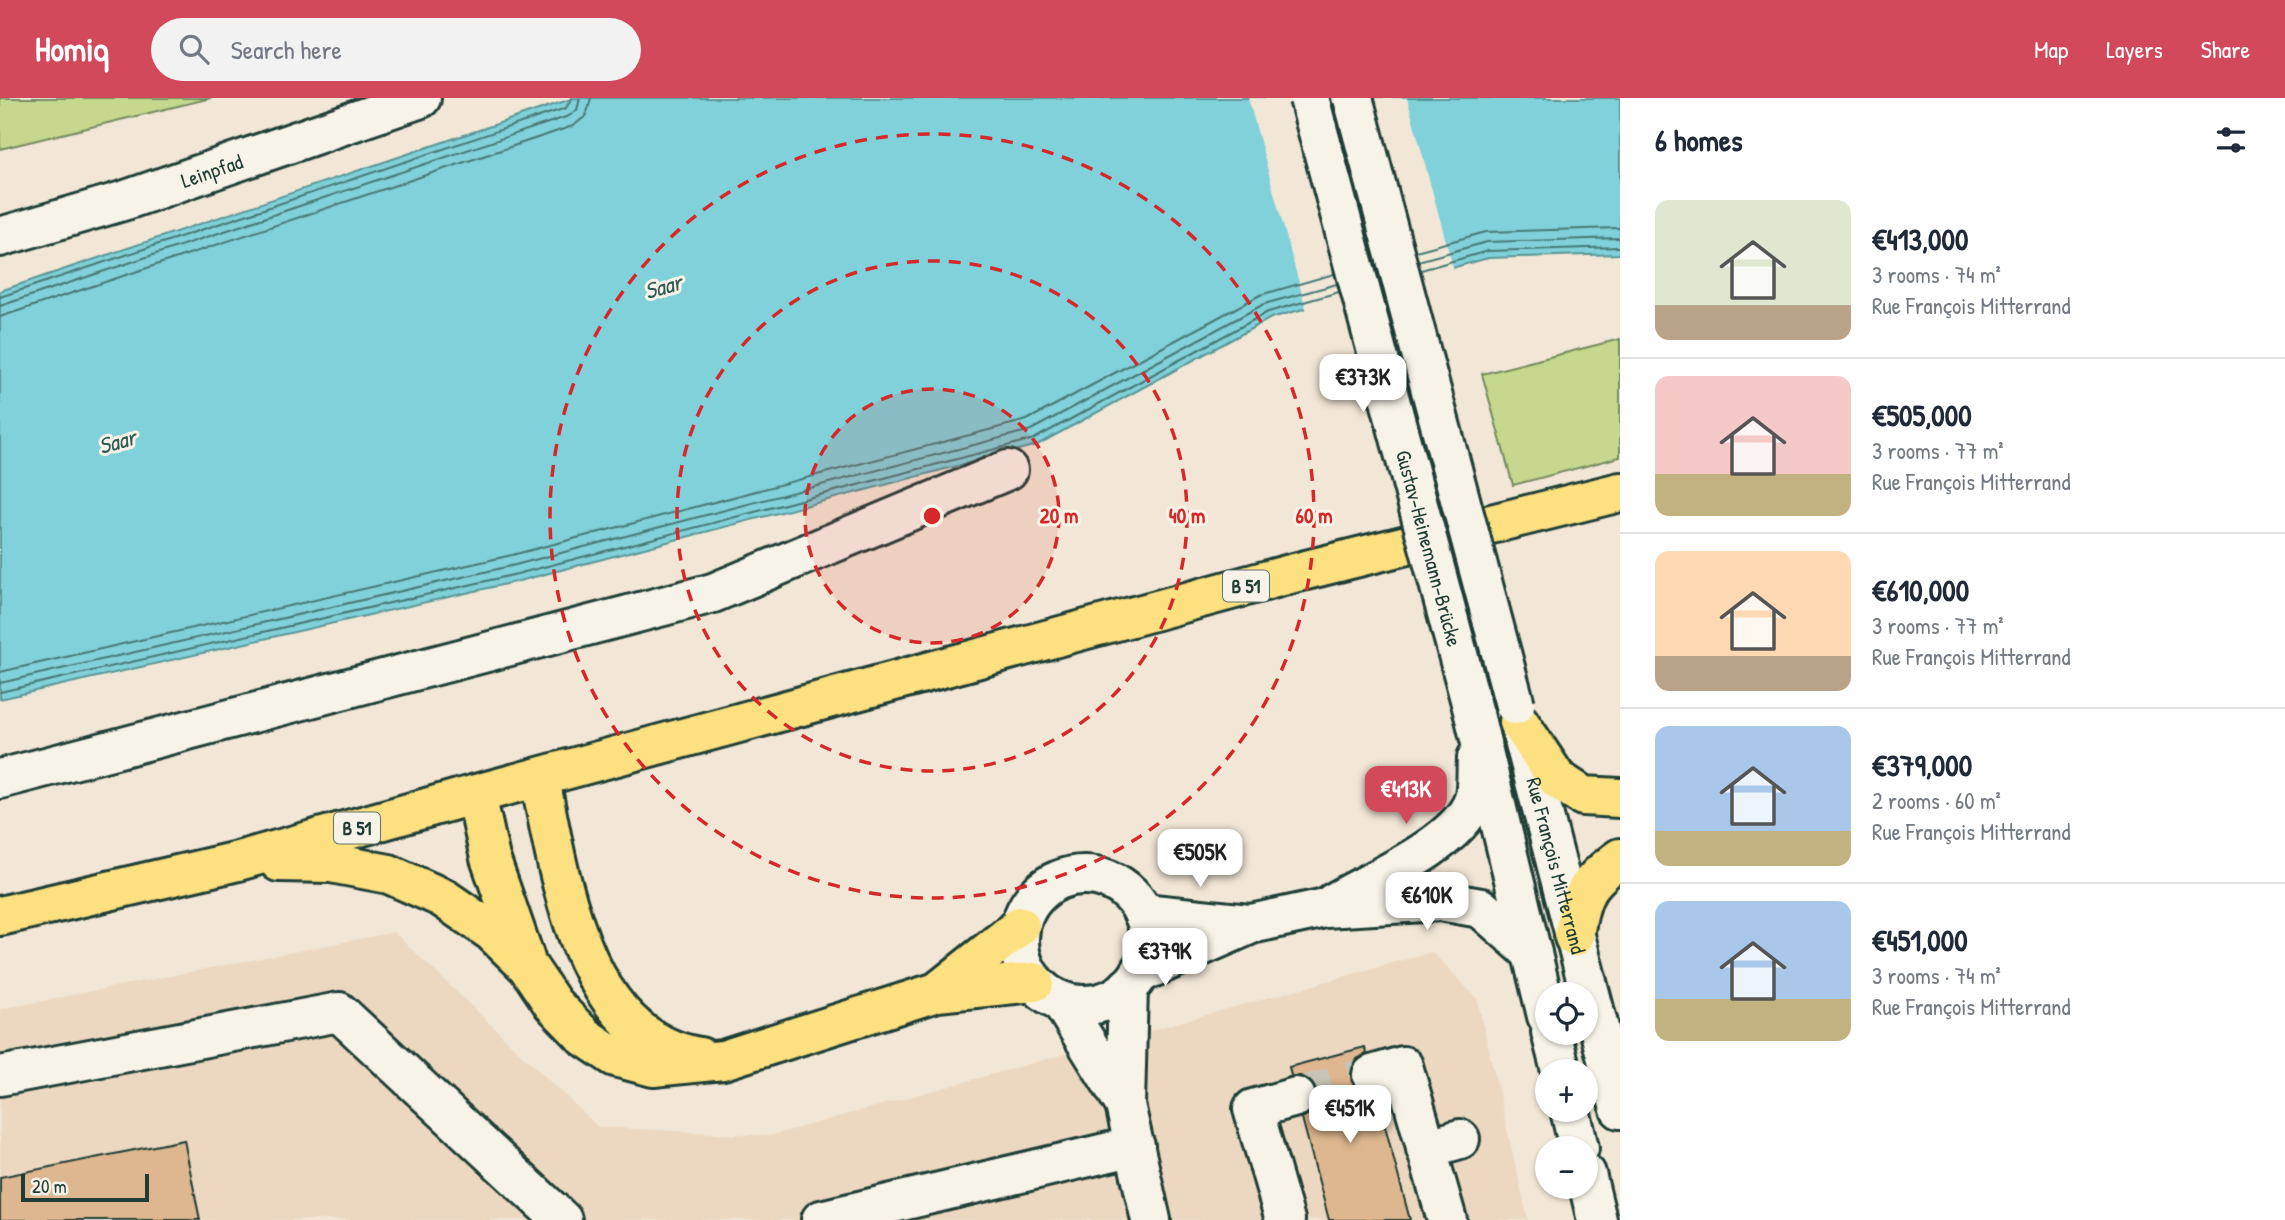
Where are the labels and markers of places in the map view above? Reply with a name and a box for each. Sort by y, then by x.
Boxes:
pin: €373K [1314,354,1412,414]
centre of rings [920,504,944,528]
pin: €413K [1357,766,1455,826]
pin: €505K [1151,830,1249,889]
pin: €610K [1378,872,1476,932]
pin: €379K [1116,928,1214,988]
pin: €451K [1301,1086,1399,1145]

